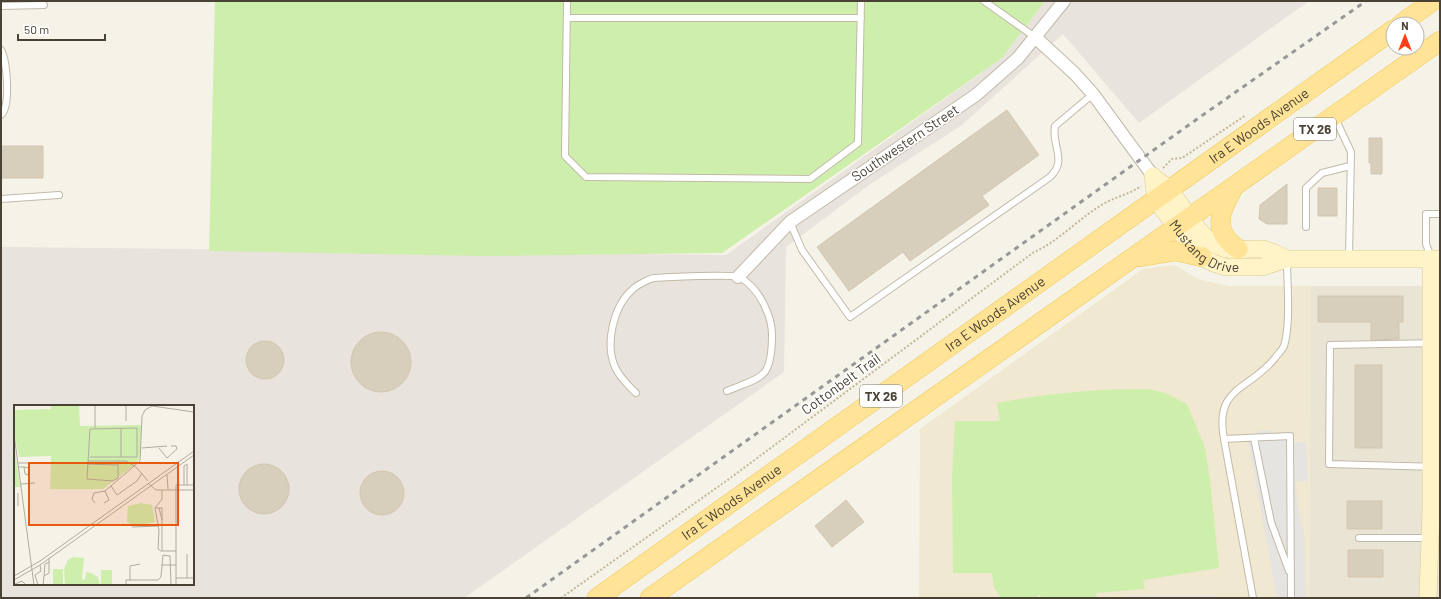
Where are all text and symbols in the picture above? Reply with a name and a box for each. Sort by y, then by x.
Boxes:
scale bar [18,16,105,42]
north arrow [1385,16,1425,56]
text: N [1401,19,1409,32]
text: 50 m [24,22,49,36]
street label: Ira E Woods Avenue [1205,84,1312,167]
street label: Southwestern Street [848,100,962,185]
road number: TX 26 [1294,118,1336,140]
street label: Mustang Drive [1166,216,1239,275]
street label: Ira E Woods Avenue [942,272,1048,355]
street label: Cottonbelt Trail [798,349,884,418]
road number: TX 26 [860,385,902,407]
inset map [14,405,194,585]
street label: Ira E Woods Avenue [678,460,784,543]

